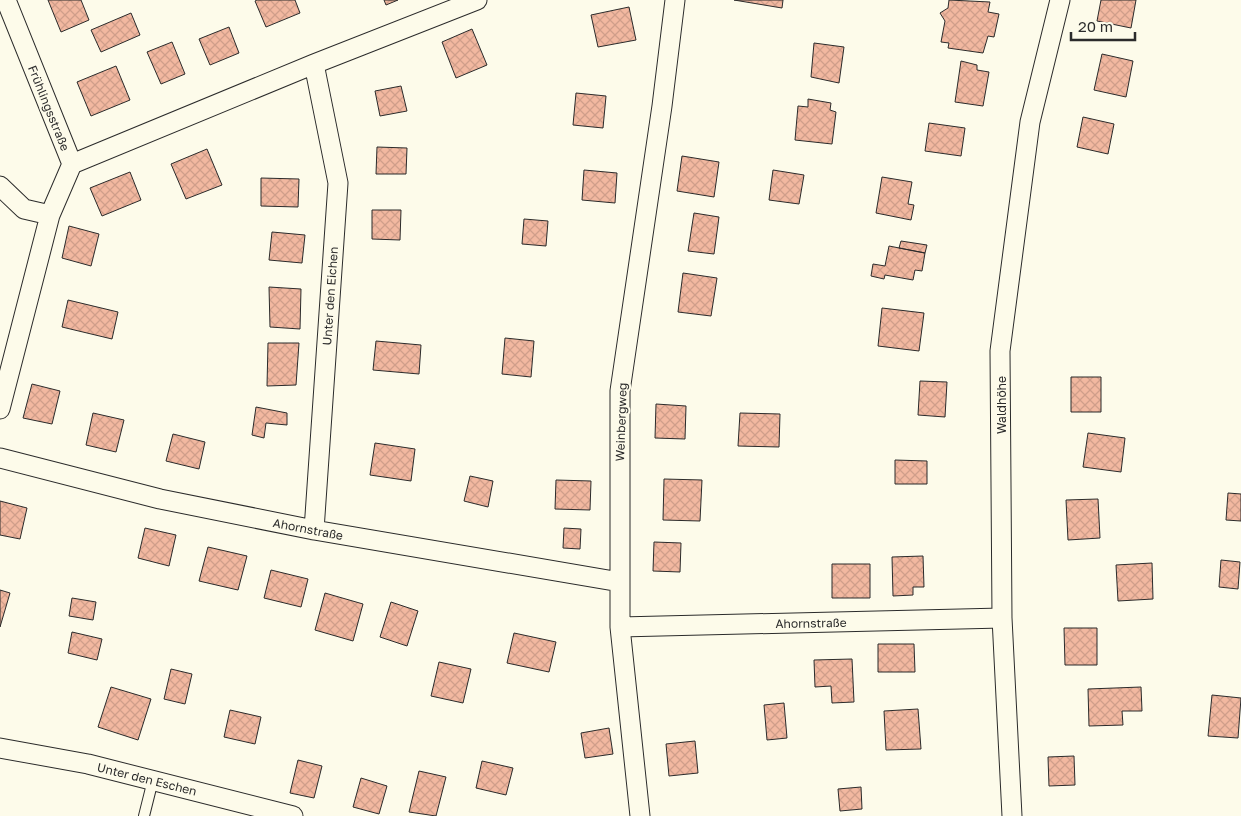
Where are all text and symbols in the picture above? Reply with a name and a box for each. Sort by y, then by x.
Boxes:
scale bar [1071,10,1135,42]
text: 20 m [1078,17,1113,35]
street label: Frühlingsstraße [25,63,73,153]
street label: Unter den Eichen [319,246,341,346]
street label: Waldhöhe [994,376,1009,434]
street label: Weinbergweg [612,382,630,462]
street label: Ahornstraße [272,515,344,543]
street label: Ahornstraße [775,615,847,631]
street label: Unter den Eschen [96,759,198,799]

